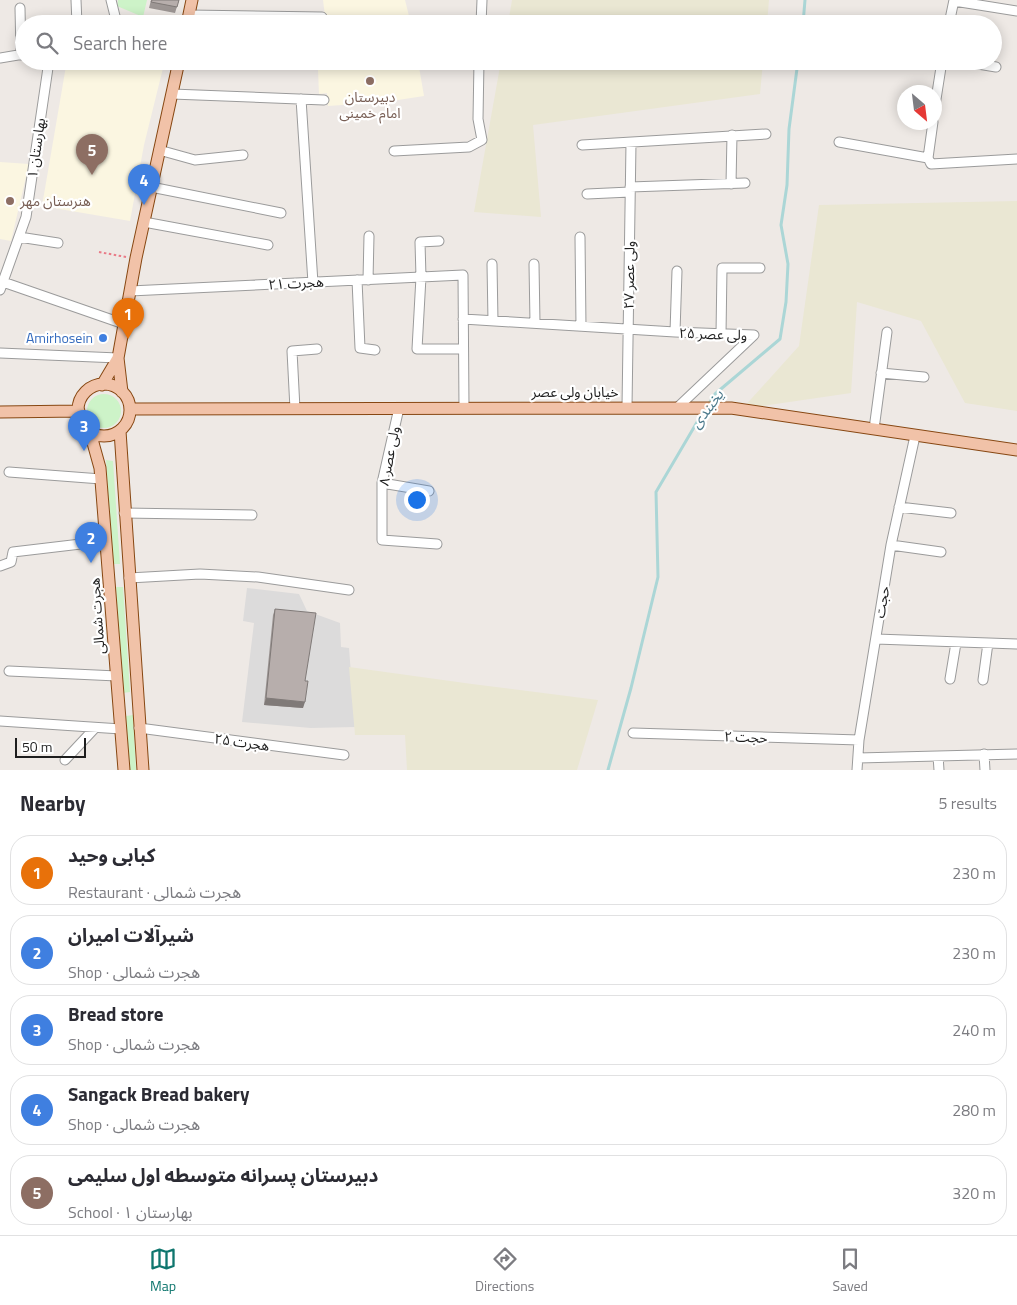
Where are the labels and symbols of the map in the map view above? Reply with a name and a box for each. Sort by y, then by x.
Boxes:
marker: دبیرستان امام خمینی [364,75,376,87]
north arrow [897,85,942,130]
place label: دبیرستان امام خمینی [339,86,401,124]
street label: بهارستان ۱ [21,116,50,179]
pin: 5 [76,134,108,175]
pin: 4 [128,164,160,205]
place label: هنرستان مهر [19,190,91,211]
marker: هنرستان مهر [4,195,16,207]
street label: ولی عصر ۲۷ [617,241,640,309]
street label: هجرت ۲۱ [268,271,324,294]
pin: 1 [112,298,144,339]
street label: ولی عصر ۲۵ [679,322,747,345]
place label: Amirhosein [26,327,93,348]
marker: Amirhosein [97,332,109,344]
street label: خیابان ولی عصر [530,381,619,402]
water label: یخبندی [684,384,729,433]
pin: 3 [68,410,100,451]
street label: ولی عصر ۸ [372,424,405,487]
your location [404,487,430,513]
pin: 2 [75,522,107,563]
street label: هجرت شمالی [83,577,110,655]
street label: حجت [868,584,895,620]
street label: حجت ۲ [724,725,768,748]
street label: هجرت ۲۵ [213,727,271,756]
scale bar [15,735,86,758]

